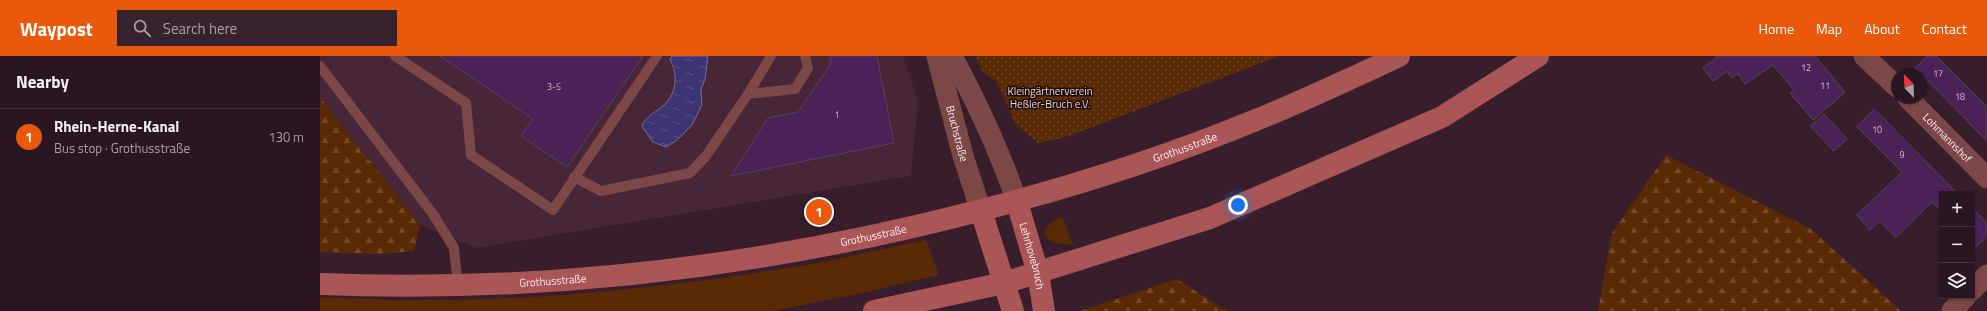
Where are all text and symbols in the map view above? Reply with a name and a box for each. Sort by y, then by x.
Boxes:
search box [117,10,397,46]
text: Waypost [20,14,93,43]
icon: search [131,17,153,39]
text: Search here [163,17,237,40]
text: Home [1759,18,1794,39]
text: Map [1816,18,1842,39]
text: About [1864,18,1900,39]
text: Contact [1922,18,1967,39]
house number: 12 [1801,61,1811,74]
house number: 17 [1933,67,1943,80]
north arrow [1891,68,1927,104]
text: Nearby [16,69,69,95]
house number: 11 [1820,79,1830,92]
house number: 3-5 [547,80,561,93]
park label: Kleingärtnerverein Heßler-Bruch e.V. [1007,83,1093,112]
house number: 18 [1955,90,1965,103]
street label: Bruchstraße [942,104,972,164]
house number: 1 [834,108,840,121]
street label: Lohmannshof [1919,109,1976,166]
text: Rhein-Herne-Kanal [54,115,179,138]
house number: 10 [1872,123,1882,136]
text: 1 [25,127,33,147]
text: 130 m [268,127,304,147]
street label: Grothusstraße [1151,128,1220,166]
text: Bus stop · Grothusstraße [54,138,190,158]
house number: 9 [1899,148,1905,161]
map controls [1939,191,1975,299]
button: + [1939,191,1975,227]
your location [1228,195,1248,215]
pin: 1 [806,197,832,227]
street label: Lehrhovebruch [1015,220,1048,291]
street label: Grothusstraße [839,221,908,250]
button: − [1939,227,1975,263]
button: layers [1939,263,1975,299]
street label: Grothusstraße [519,270,587,291]

